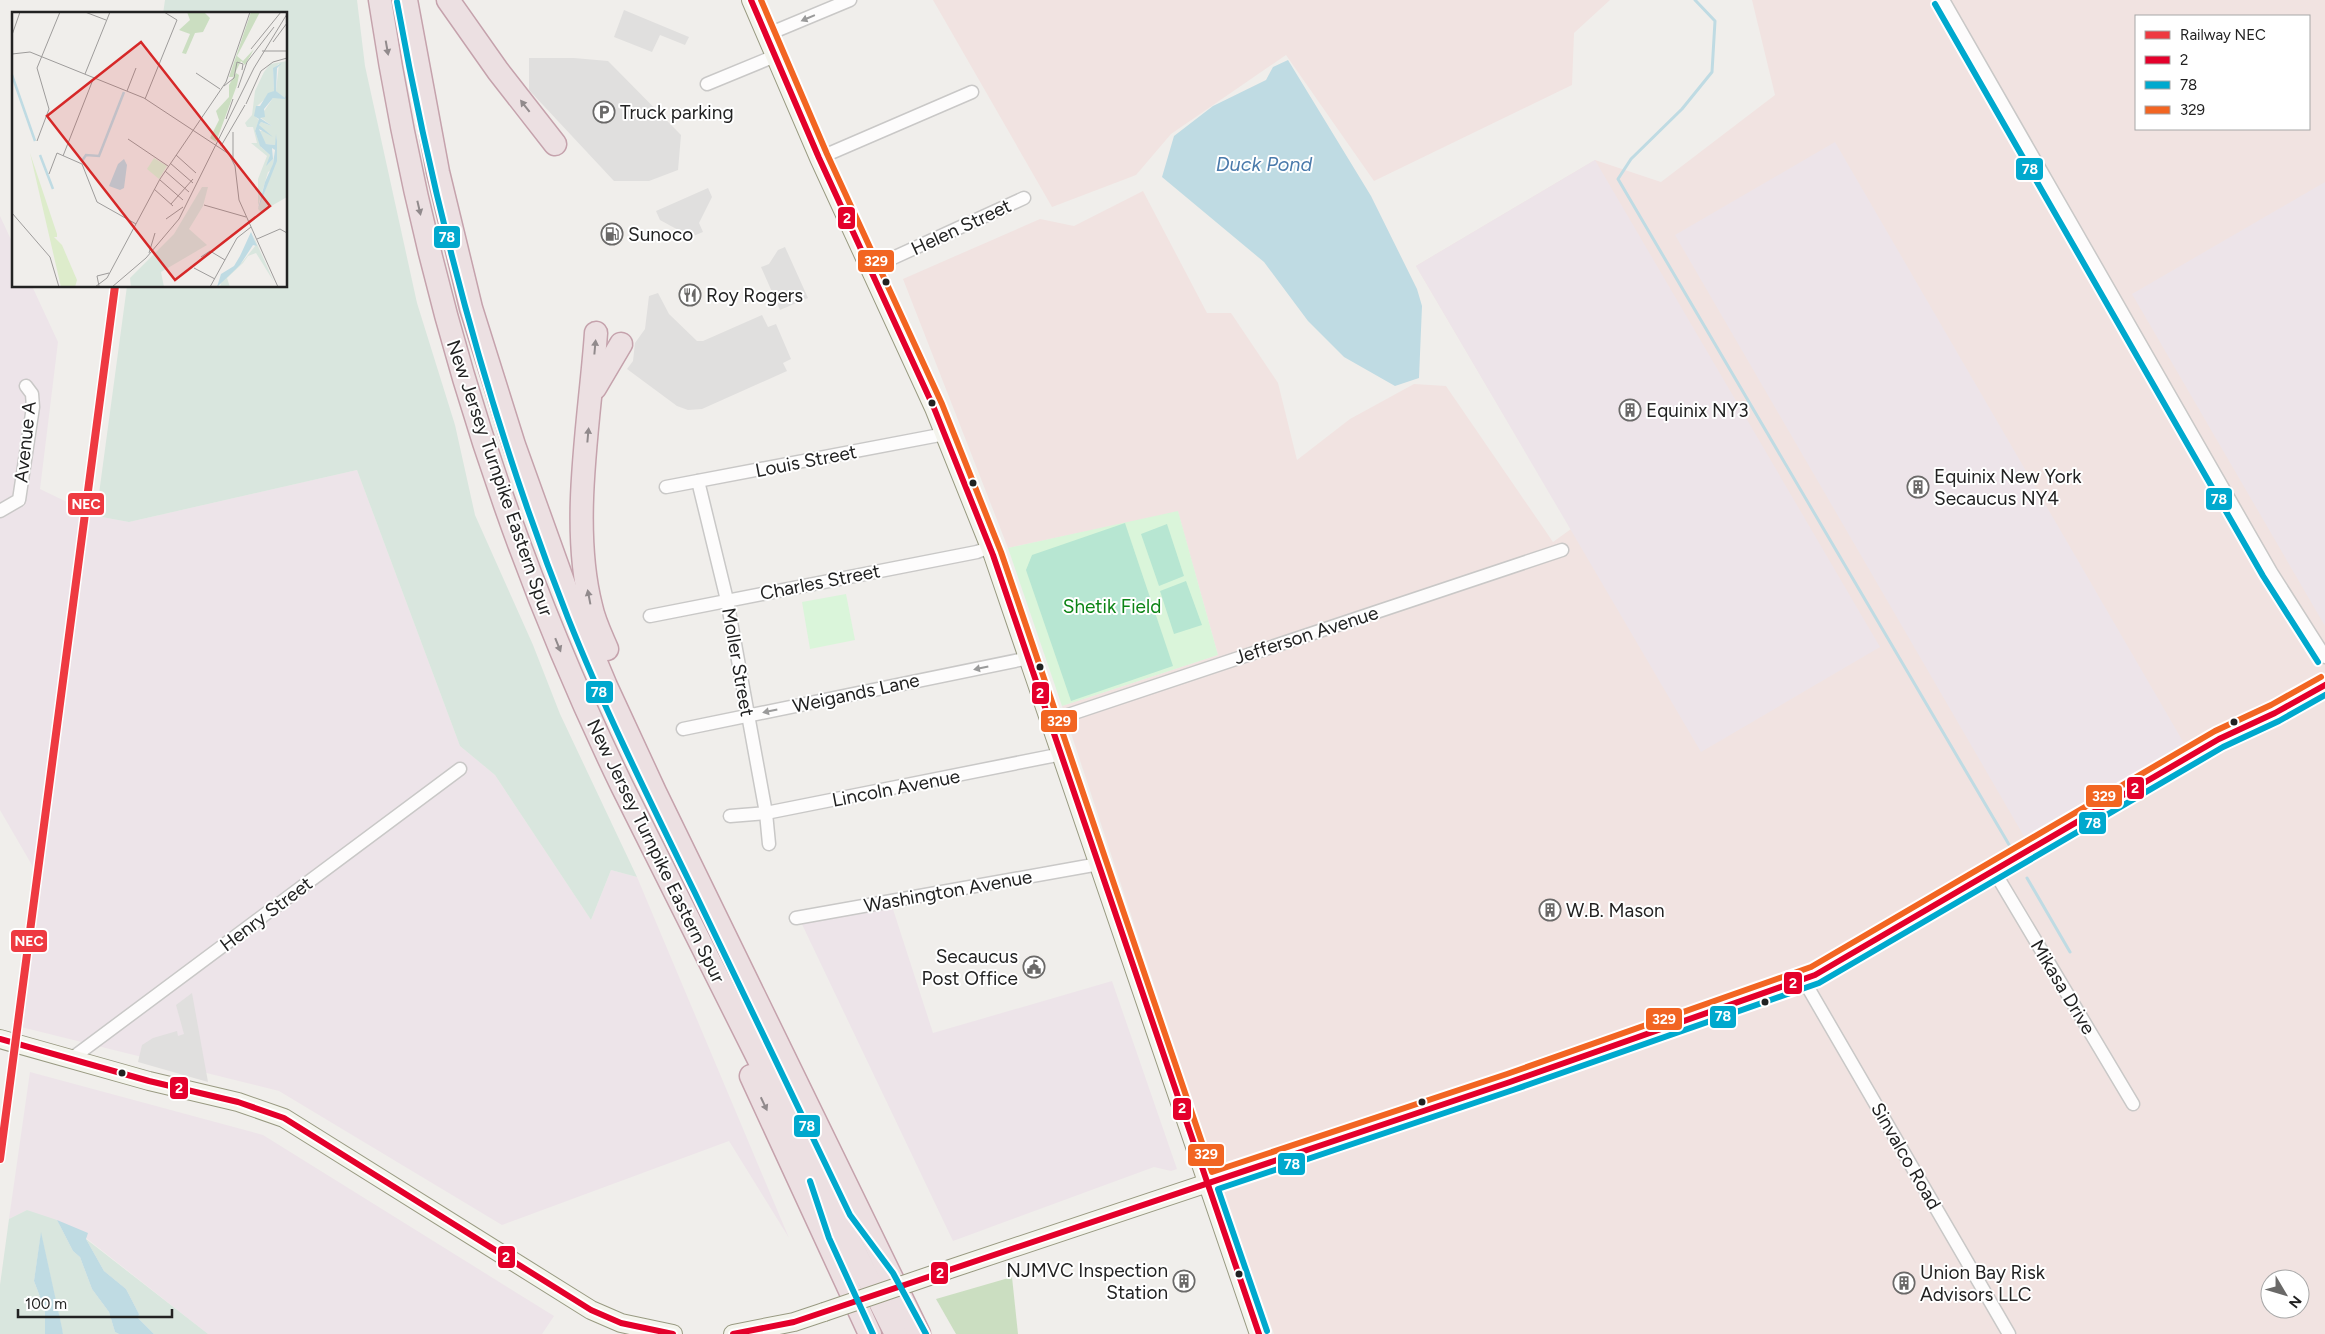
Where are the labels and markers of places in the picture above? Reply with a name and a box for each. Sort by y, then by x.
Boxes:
parking icon: Truck parking [592,100,616,124]
place label: Truck parking [620,101,734,124]
fuel station icon: Sunoco [600,222,624,246]
place label: Sunoco [628,223,693,246]
unlabelled marker [881,277,891,287]
restaurant icon: Roy Rogers [678,283,702,307]
place label: Roy Rogers [706,284,803,307]
unlabelled marker [927,398,937,408]
building icon: Equinix NY3 [1618,398,1642,422]
place label: Equinix NY3 [1646,399,1749,422]
place label: Equinix New York Secaucus NY4 [1934,465,2082,510]
building icon: Equinix New York Secaucus NY4 [1906,475,1930,499]
unlabelled marker [968,478,978,488]
unlabelled marker [1035,662,1045,672]
unlabelled marker [2229,717,2239,727]
building icon: W.B. Mason [1538,898,1562,922]
place label: W.B. Mason [1566,899,1665,922]
place label: Secaucus Post Office [922,945,1018,990]
public building icon: Secaucus Post Office [1022,955,1046,979]
unlabelled marker [1760,997,1770,1007]
unlabelled marker [117,1068,127,1078]
unlabelled marker [1417,1097,1427,1107]
place label: NJMVC Inspection Station [1006,1259,1168,1304]
place label: Union Bay Risk Advisors LLC [1920,1261,2046,1306]
building icon: NJMVC Inspection Station [1172,1269,1196,1293]
unlabelled marker [1234,1269,1244,1279]
building icon: Union Bay Risk Advisors LLC [1892,1271,1916,1295]

